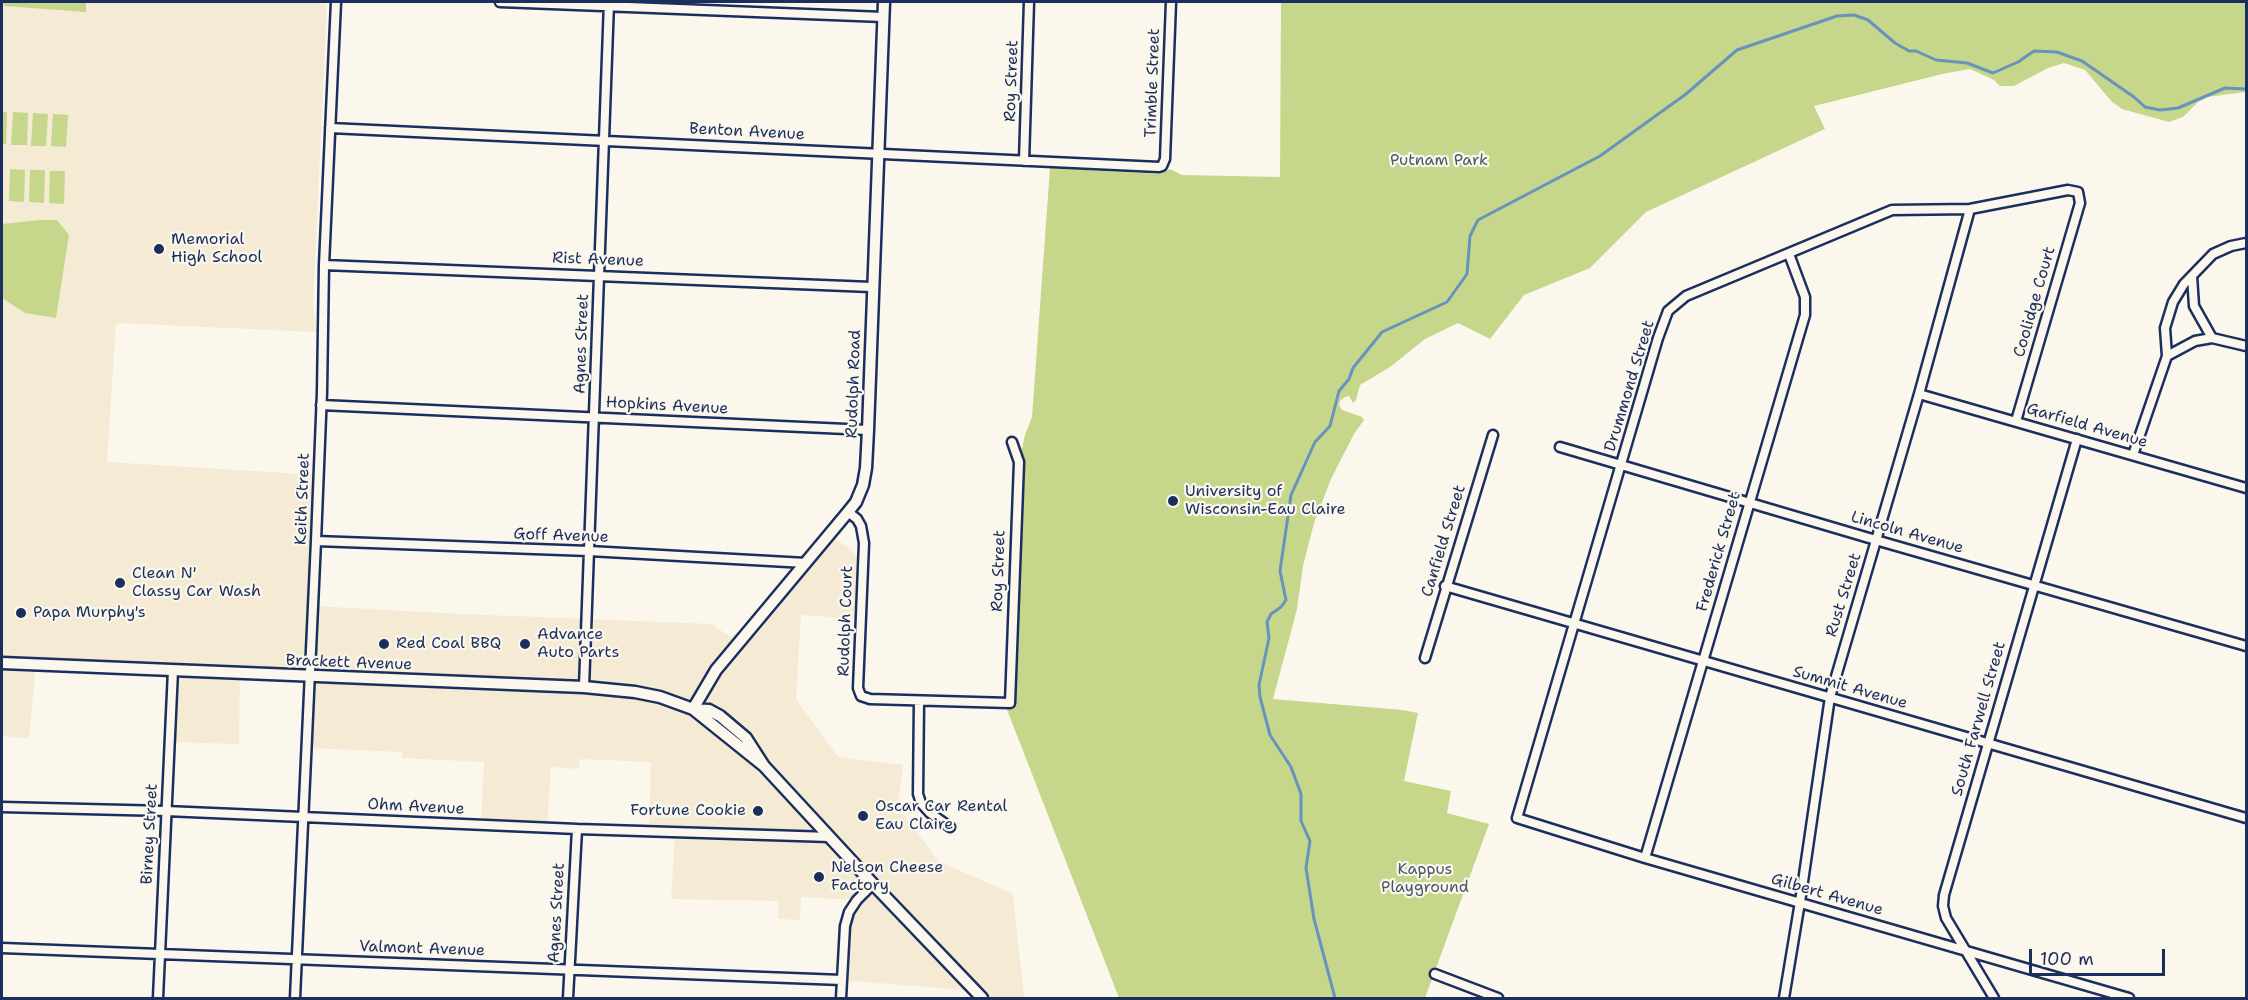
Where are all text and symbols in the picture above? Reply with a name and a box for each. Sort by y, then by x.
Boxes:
street label: Trimble Street [1142,28,1164,138]
street label: Roy Street [1001,40,1023,122]
street label: Benton Avenue [689,119,805,145]
park label: Putnam Park [1390,151,1488,171]
place label: Memorial High School [171,230,262,268]
marker: Memorial High School [152,242,166,256]
street label: Coolidge Court [2010,244,2060,360]
street label: Rist Avenue [552,249,644,271]
street label: Agnes Street [571,293,593,395]
street label: Drummond Street [1601,318,1659,454]
street label: Rudolph Road [843,329,865,439]
street label: Hopkins Avenue [605,393,729,419]
street label: Garfield Avenue [2024,400,2150,452]
street label: Keith Street [292,453,314,545]
place label: University of Wisconsin-Eau Claire [1185,482,1346,520]
street label: Canfield Street [1418,483,1470,599]
street label: Frederick Street [1693,490,1745,614]
marker: University of Wisconsin-Eau Claire [1166,494,1180,508]
street label: Lincoln Avenue [1849,508,1965,558]
street label: Goff Avenue [513,525,609,547]
street label: Roy Street [988,530,1010,612]
street label: Rust Street [1822,551,1866,639]
place label: Clean N' Classy Car Wash [132,564,261,602]
street label: Rudolph Court [834,565,858,677]
marker: Clean N' Classy Car Wash [113,576,127,590]
place label: Papa Murphy's [33,603,146,623]
marker: Papa Murphy's [14,606,28,620]
place label: Advance Auto Parts [537,625,619,663]
place label: Red Coal BBQ [396,634,501,654]
marker: Red Coal BBQ [377,637,391,651]
marker: Advance Auto Parts [518,637,532,651]
street label: South Farwell Street [1948,640,2010,798]
street label: Brackett Avenue [285,651,413,675]
street label: Summit Avenue [1790,662,1910,714]
street label: Birney Street [138,783,162,885]
street label: Ohm Avenue [367,795,465,819]
place label: Oscar Car Rental Eau Claire [875,797,1007,835]
place label: Fortune Cookie [630,801,746,821]
marker: Fortune Cookie [751,804,765,818]
marker: Oscar Car Rental Eau Claire [856,809,870,823]
place label: Nelson Cheese Factory [831,858,943,896]
park label: Kappus Playground [1381,860,1469,898]
street label: Agnes Street [545,862,569,964]
marker: Nelson Cheese Factory [812,870,826,884]
street label: Gilbert Avenue [1769,870,1885,920]
street label: Valmont Avenue [359,937,485,961]
scale bar [2032,937,2168,975]
text: 100 m [2040,947,2094,971]

